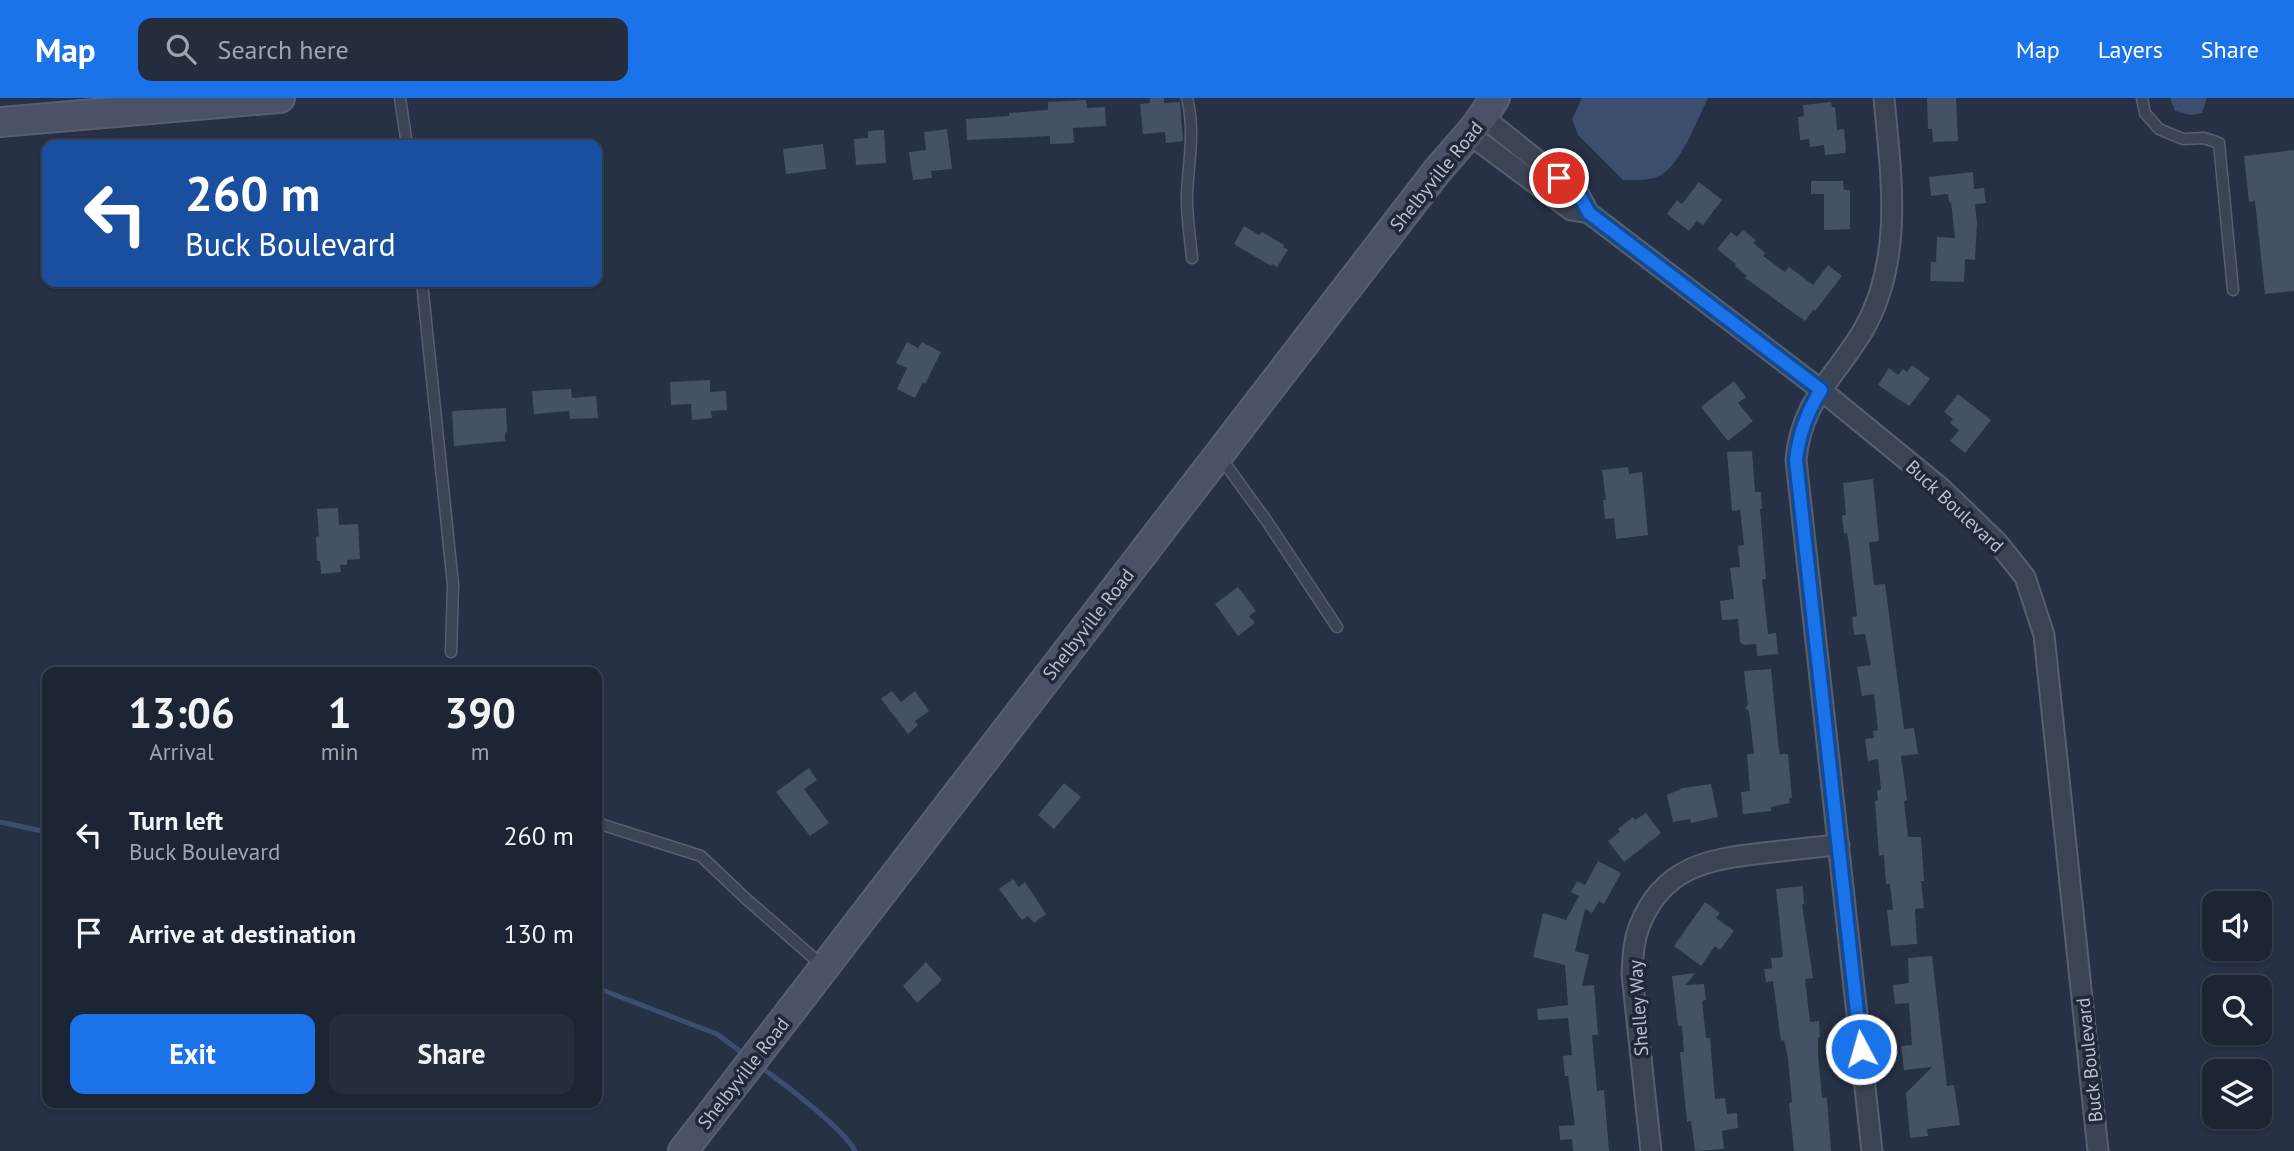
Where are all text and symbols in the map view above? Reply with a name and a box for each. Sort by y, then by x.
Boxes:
search box [138,18,628,81]
text: Map [35,28,96,71]
icon: search [162,30,200,68]
text: Search here [218,33,349,66]
text: Map [2016,34,2060,65]
text: Layers [2098,34,2163,65]
text: Share [2201,34,2259,65]
street label: Shelbyville Road [1384,116,1488,236]
pin [1529,148,1589,208]
icon: arrive [1540,159,1578,197]
text: 260 m [185,161,320,225]
icon: left [70,168,161,259]
text: Buck Boulevard [185,223,396,265]
street label: Buck Boulevard [1901,455,2009,557]
street label: Shelbyville Road [1037,563,1139,685]
text: 13:06 [128,685,235,740]
text: 1 [328,685,351,740]
text: 390 [444,685,516,740]
text: Arrival [149,737,214,766]
text: min [321,737,358,766]
text: m [471,737,489,766]
text: Turn left [129,804,223,837]
icon: left [70,816,108,854]
text: 260 m [503,819,574,852]
text: Buck Boulevard [129,837,280,866]
map controls [2202,891,2272,1129]
button: sound [2202,891,2272,961]
icon: arrive [70,914,108,952]
text: Arrive at destination [129,917,356,950]
text: 130 m [503,917,574,950]
street label: Shelley Way [1623,959,1653,1057]
button: search [2202,975,2272,1045]
street label: Buck Boulevard [2071,997,2107,1123]
street label: Shelbyville Road [692,1012,794,1134]
position arrow [1824,1012,1898,1086]
button: Exit [70,1014,315,1094]
button: Share [329,1014,574,1094]
button: layers [2202,1059,2272,1129]

